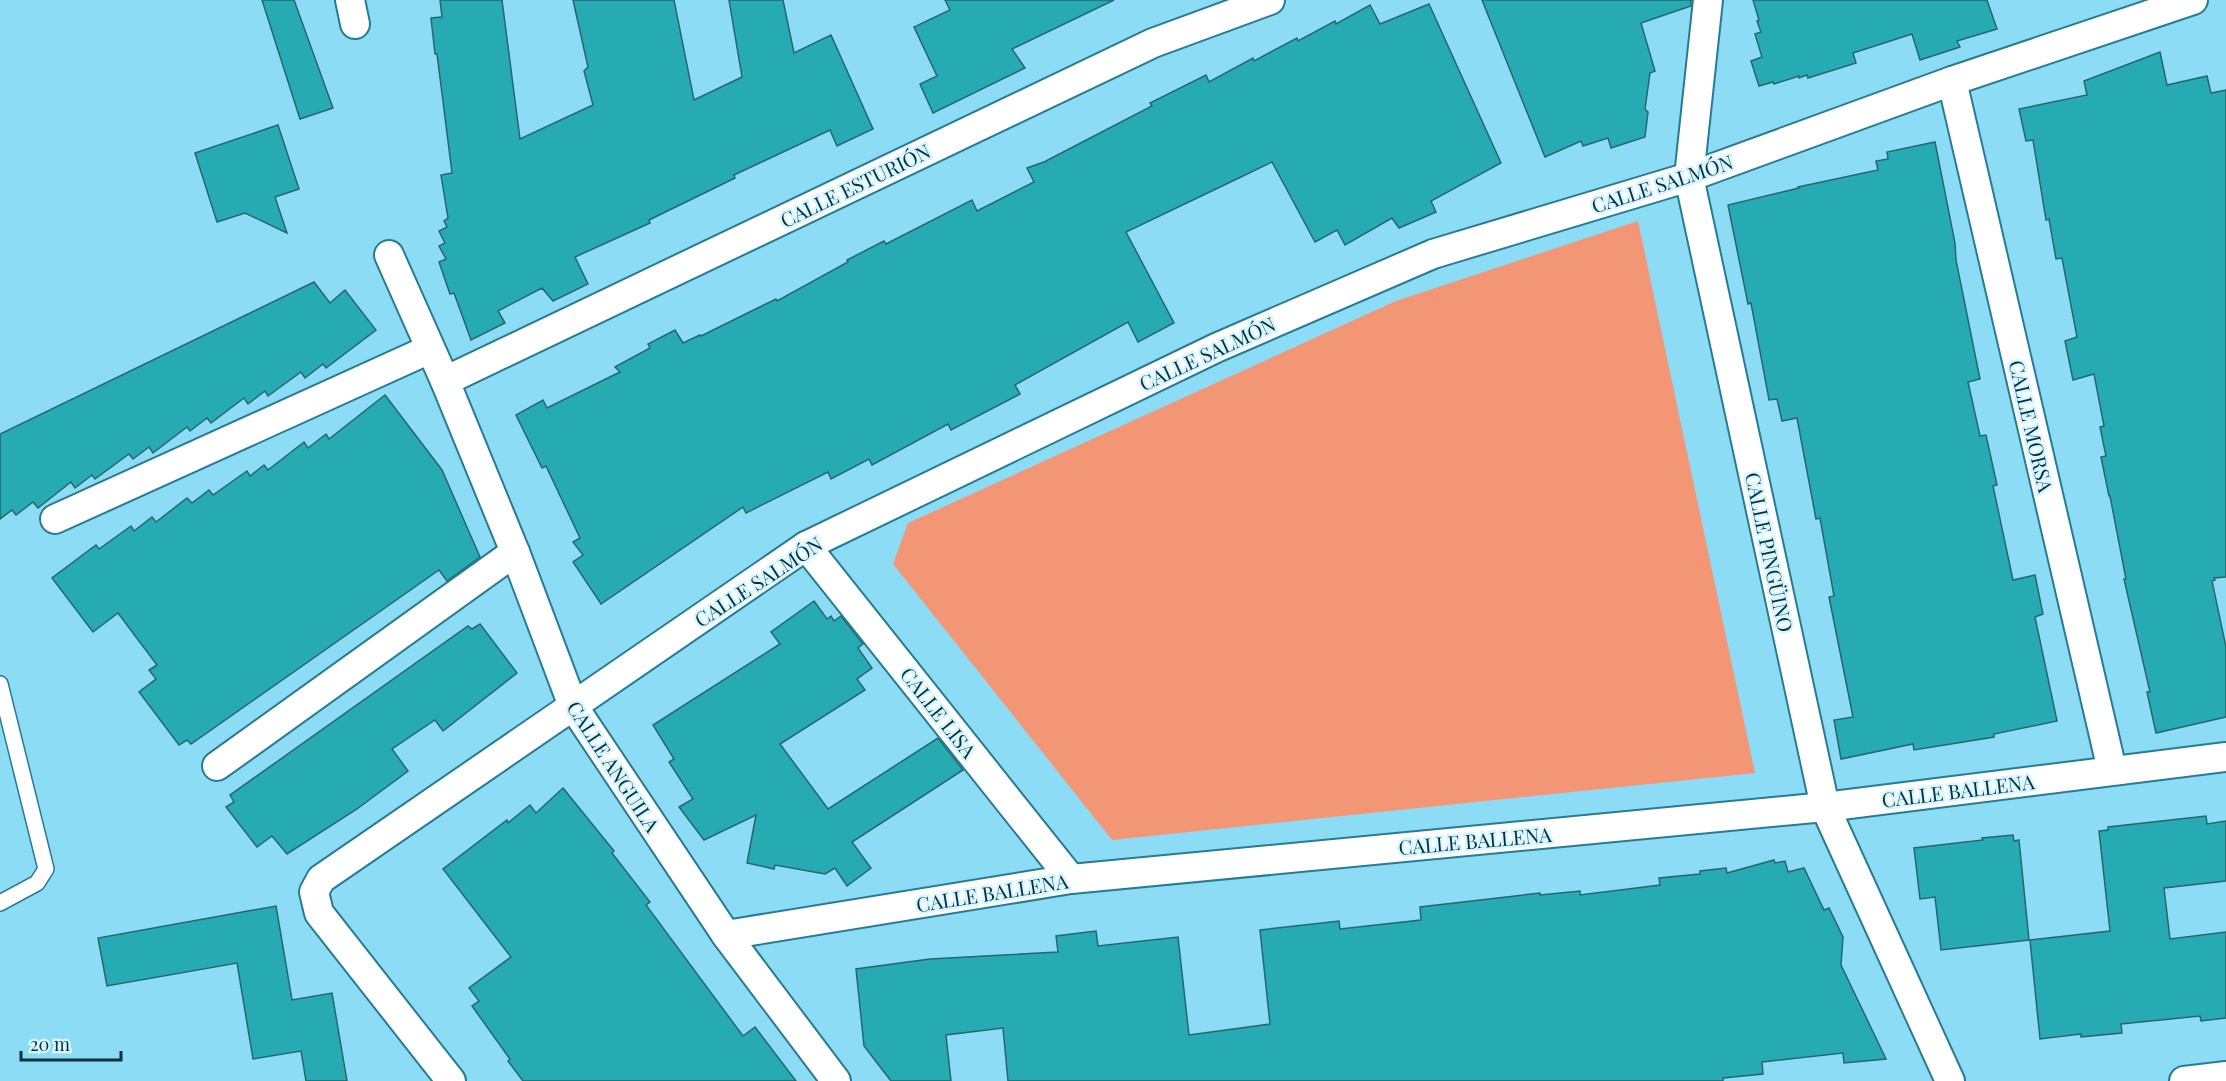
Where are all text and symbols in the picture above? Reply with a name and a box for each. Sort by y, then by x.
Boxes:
street label: CALLE ESTURIÓN [775,137,935,233]
street label: CALLE SALMÓN [1588,147,1736,219]
street label: CALLE SALMÓN [1135,310,1279,396]
street label: CALLE MORSA [2004,357,2060,495]
street label: CALLE PINGÜINO [1740,470,1800,634]
street label: CALLE SALMÓN [689,530,827,632]
street label: CALLE LISA [895,661,983,763]
street label: CALLE ANGUILA [562,695,667,837]
street label: CALLE BALLENA [1880,767,2036,813]
street label: CALLE BALLENA [1397,820,1553,860]
street label: CALLE BALLENA [914,867,1070,917]
scale bar [21,1024,122,1062]
text: 20 m [30,1032,70,1056]

